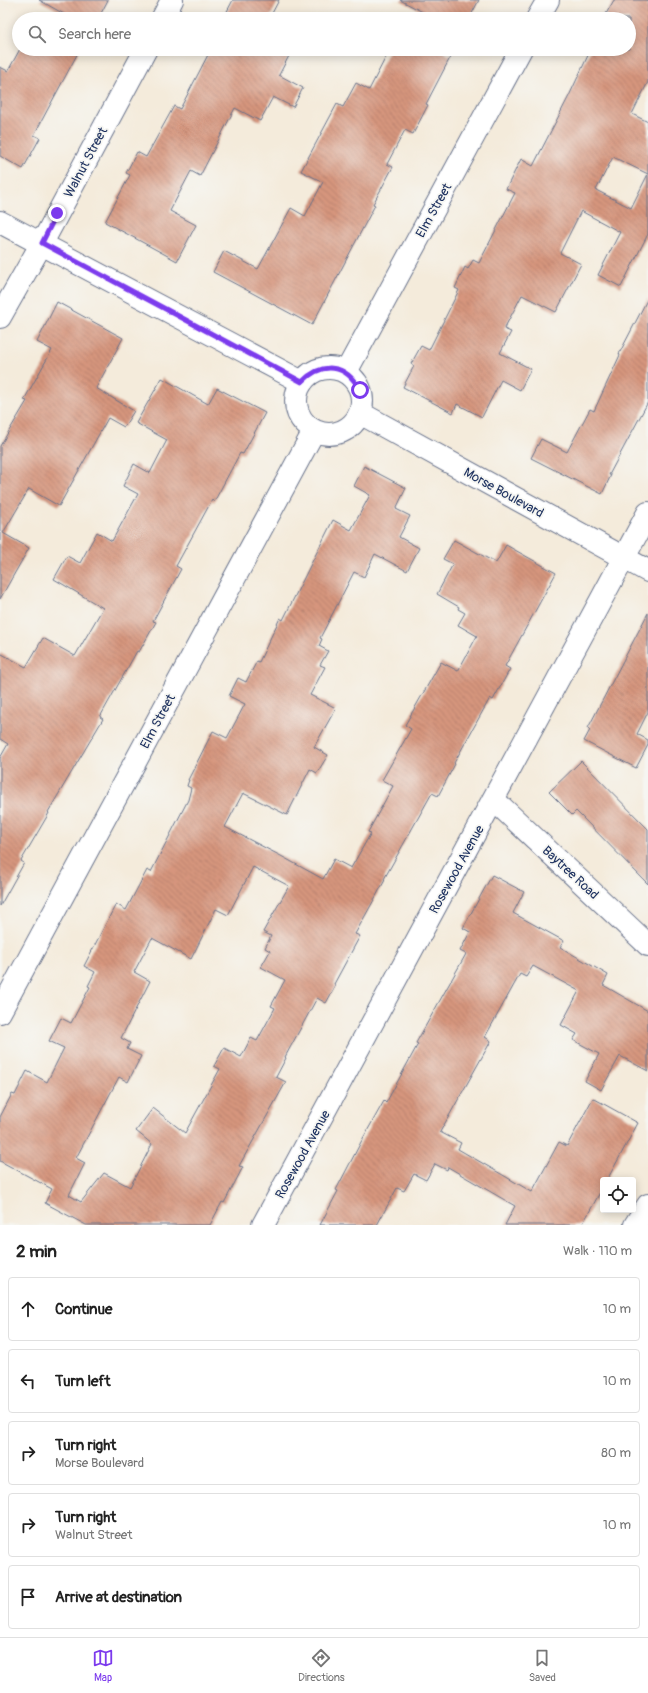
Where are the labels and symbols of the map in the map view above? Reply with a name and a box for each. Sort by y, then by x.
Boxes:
street label: Walnut Street [61,124,111,200]
street label: Elm Street [412,180,456,240]
route end [48,204,66,222]
route start [351,381,369,399]
street label: Morse Boulevard [461,464,546,521]
street label: Elm Street [137,691,179,751]
street label: Rosewood Avenue [426,822,488,916]
street label: Baytree Road [539,843,602,903]
street label: Rosewood Avenue [272,1107,334,1201]

